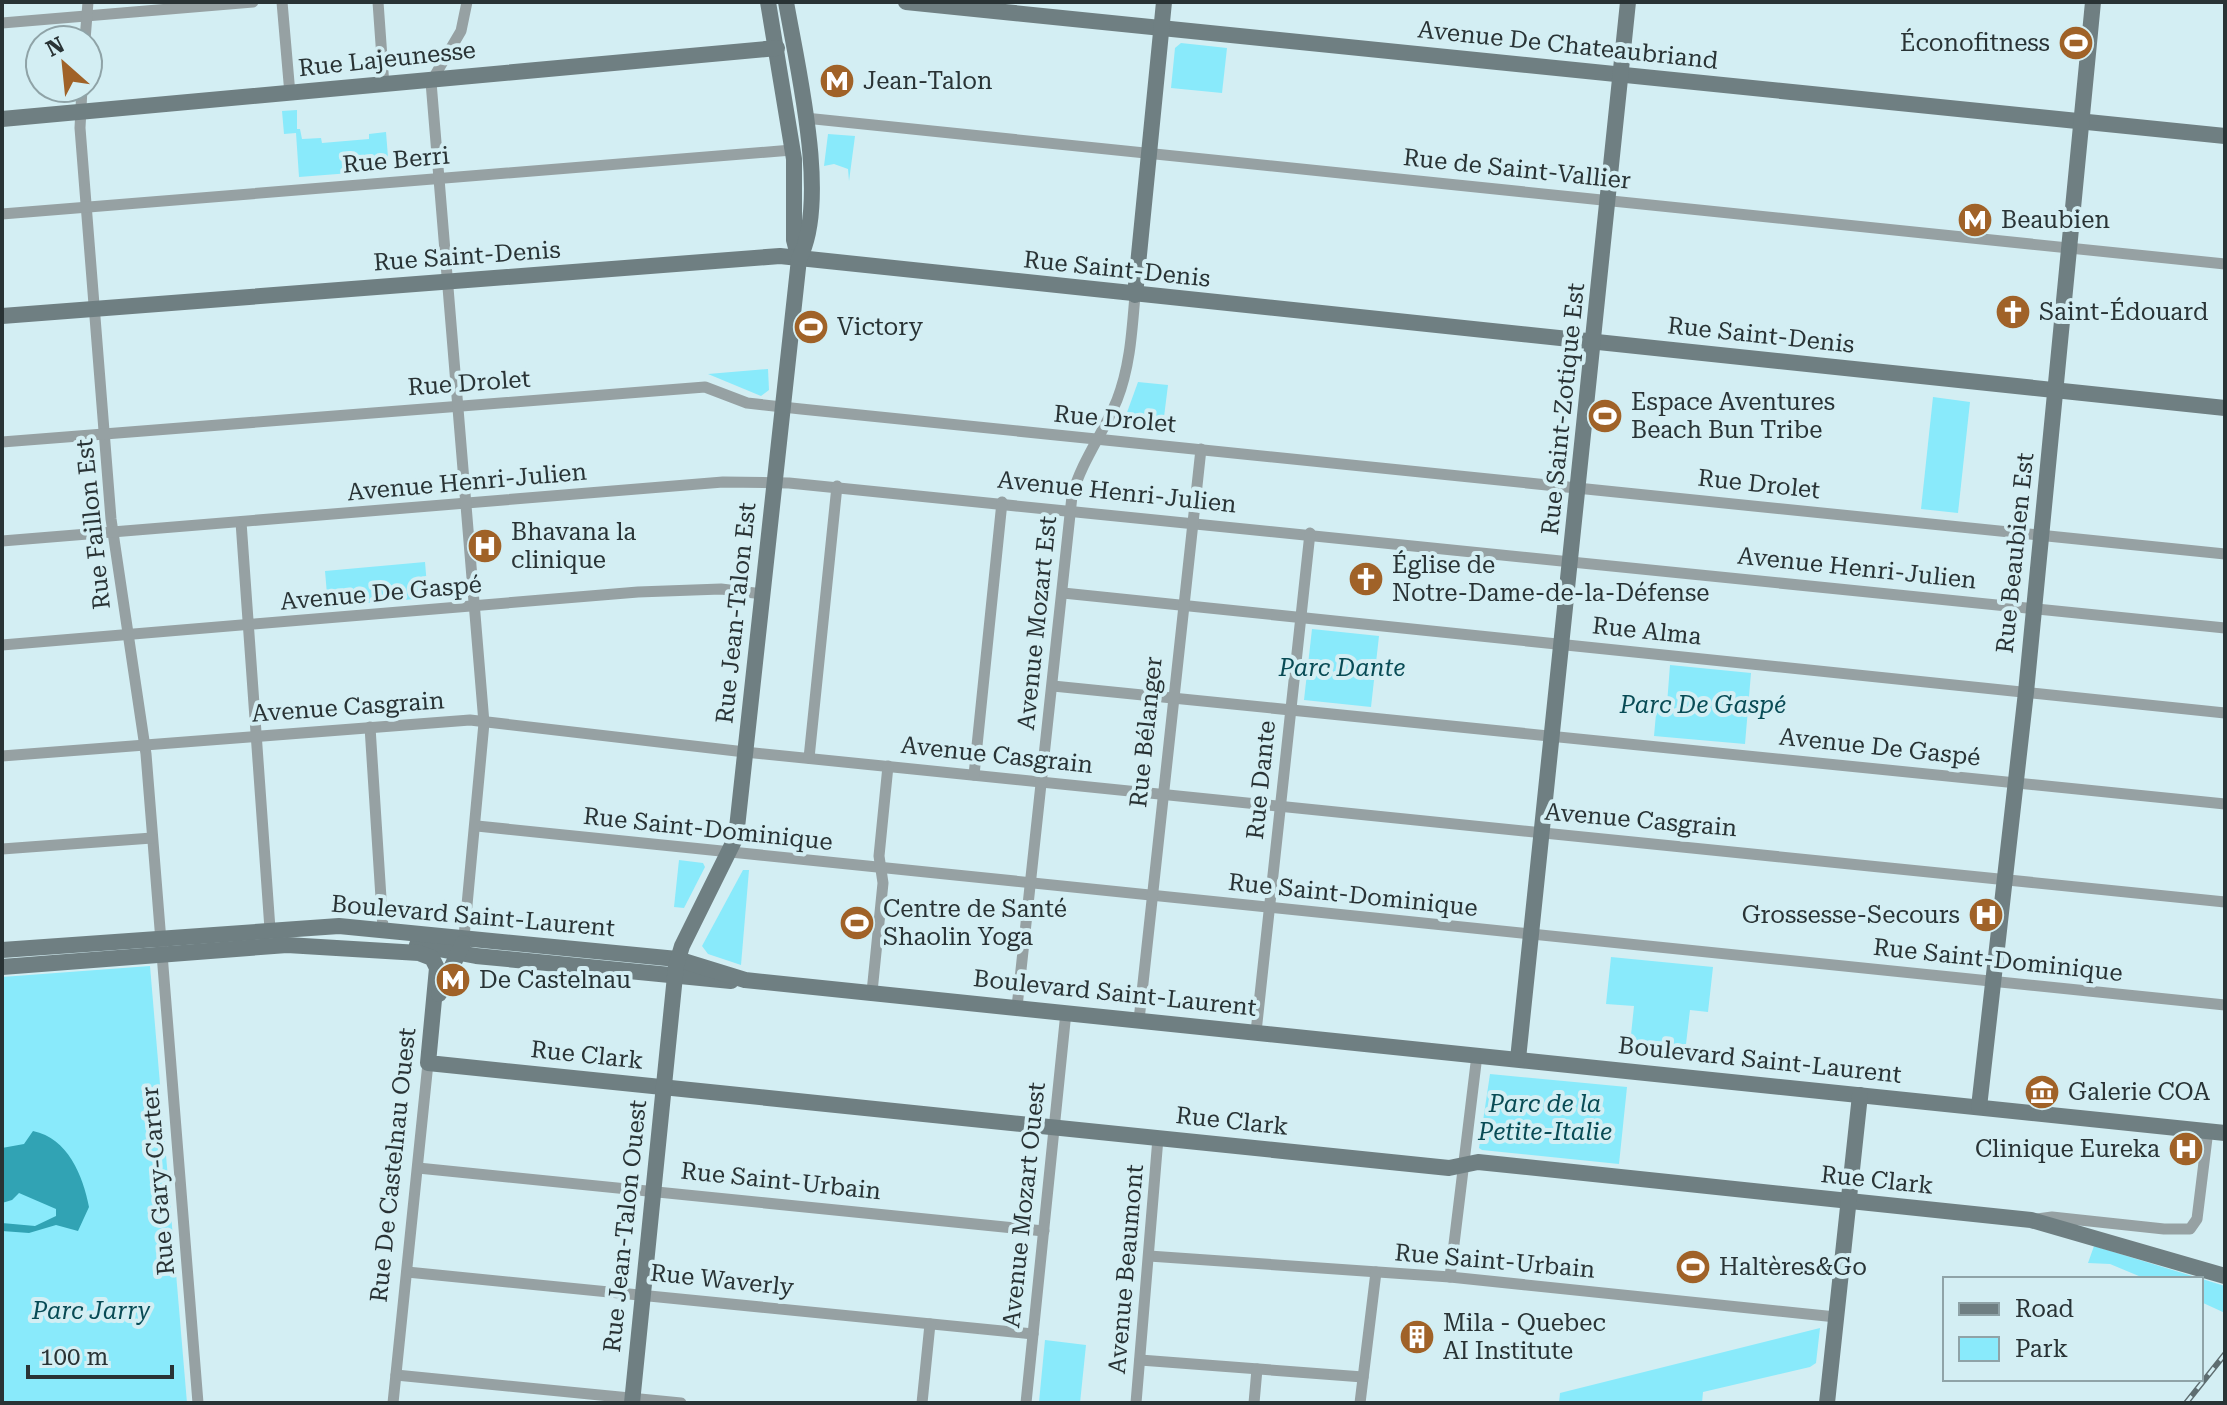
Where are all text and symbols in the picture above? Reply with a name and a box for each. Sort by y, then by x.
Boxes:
street label: Avenue De Chateaubriand [1416,15,1720,75]
north arrow [24,24,104,104]
sports icon: Éconofitness [2057,24,2095,62]
place label: Éconofitness [1900,28,2050,57]
text: N [42,32,68,62]
street label: Rue Lajeunesse [297,36,477,82]
metro station icon: Jean-Talon [818,62,856,100]
place label: Jean-Talon [863,67,993,95]
street label: Rue Berri [341,141,451,179]
street label: Rue de Saint-Vallier [1402,143,1632,195]
metro station icon: Beaubien [1956,201,1994,239]
place label: Beaubien [2001,206,2110,234]
street label: Rue Saint-Denis [372,235,562,277]
street label: Rue Saint-Denis [1022,245,1212,293]
street label: Rue Saint-Zotique Est [1536,282,1590,536]
church icon: Saint-Édouard [1994,293,2032,331]
place label: Saint-Édouard [2039,297,2208,326]
sports icon: Victory [792,308,830,346]
street label: Rue Saint-Denis [1666,311,1856,359]
place label: Victory [837,313,924,341]
street label: Rue Drolet [407,365,531,401]
place label: Espace Aventures Beach Bun Tribe [1631,388,1835,444]
sports icon: Espace Aventures Beach Bun Tribe [1586,397,1624,435]
street label: Rue Drolet [1053,400,1177,438]
street label: Rue Faillon Est [70,437,116,611]
street label: Rue Beaubien Est [1991,451,2039,655]
street label: Avenue Henri-Julien [346,458,588,506]
street label: Rue Drolet [1696,464,1822,504]
street label: Avenue Henri-Julien [996,466,1238,518]
street label: Rue Jean-Talon Est [710,501,762,725]
street label: Avenue Mozart Est [1012,515,1062,731]
place label: Bhavana la clinique [511,518,636,574]
hospital icon: Bhavana la clinique [466,527,504,565]
street label: Avenue Henri-Julien [1736,542,1978,594]
place label: Église de Notre-Dame-de-la-Défense [1392,550,1710,607]
church icon: Église de Notre-Dame-de-la-Défense [1347,560,1385,598]
street label: Avenue De Gaspé [279,570,483,616]
street label: Rue Alma [1591,611,1703,651]
park label: Parc Dante [1278,654,1405,682]
street label: Rue Bélanger [1124,655,1168,809]
street label: Avenue Casgrain [251,686,445,728]
park label: Parc De Gaspé [1619,691,1786,719]
street label: Rue Dante [1241,719,1281,841]
street label: Avenue De Gaspé [1778,723,1982,771]
street label: Avenue Casgrain [899,731,1095,779]
street label: Avenue Casgrain [1544,798,1738,842]
street label: Rue Saint-Dominique [582,802,834,856]
street label: Rue Saint-Dominique [1227,868,1479,922]
street label: Boulevard Saint-Laurent [330,890,616,942]
place label: Centre de Santé Shaolin Yoga [883,895,1067,951]
hospital icon: Grossesse-Secours [1967,896,2005,934]
place label: Grossesse-Secours [1742,901,1960,929]
sports icon: Centre de Santé Shaolin Yoga [838,904,876,942]
street label: Rue Saint-Dominique [1872,933,2124,987]
metro station icon: De Castelnau [434,961,472,999]
street label: Boulevard Saint-Laurent [972,964,1258,1022]
place label: De Castelnau [479,966,631,994]
street label: Rue De Castelnau Ouest [365,1026,421,1304]
street label: Boulevard Saint-Laurent [1617,1031,1903,1089]
street label: Rue Clark [529,1035,645,1075]
museum icon: Galerie COA [2023,1073,2061,1111]
place label: Galerie COA [2068,1078,2210,1106]
street label: Avenue Mozart Ouest [997,1081,1051,1329]
street label: Rue Gary-Carter [136,1085,180,1277]
park label: Parc de la Petite-Italie [1477,1090,1612,1146]
street label: Rue Jean-Talon Ouest [598,1098,652,1354]
street label: Rue Clark [1174,1101,1290,1141]
hospital icon: Clinique Eureka [2167,1130,2205,1168]
place label: Clinique Eureka [1975,1135,2160,1163]
street label: Rue Saint-Urbain [679,1157,883,1205]
street label: Rue Clark [1819,1160,1935,1200]
street label: Avenue Beaumont [1103,1163,1149,1375]
street label: Rue Saint-Urbain [1394,1238,1596,1284]
sports icon: Haltères&Go [1674,1248,1712,1286]
place label: Haltères&Go [1719,1253,1867,1281]
street label: Rue Waverly [649,1259,796,1302]
legend [1943,1277,2203,1381]
text: Road [2015,1295,2074,1323]
park label: Parc Jarry [31,1297,151,1325]
place label: Mila - Quebec AI Institute [1443,1309,1606,1365]
building icon: Mila - Quebec AI Institute [1398,1318,1436,1356]
scale bar [28,1329,172,1379]
text: Park [2015,1335,2068,1363]
text: 100 m [40,1343,108,1371]

